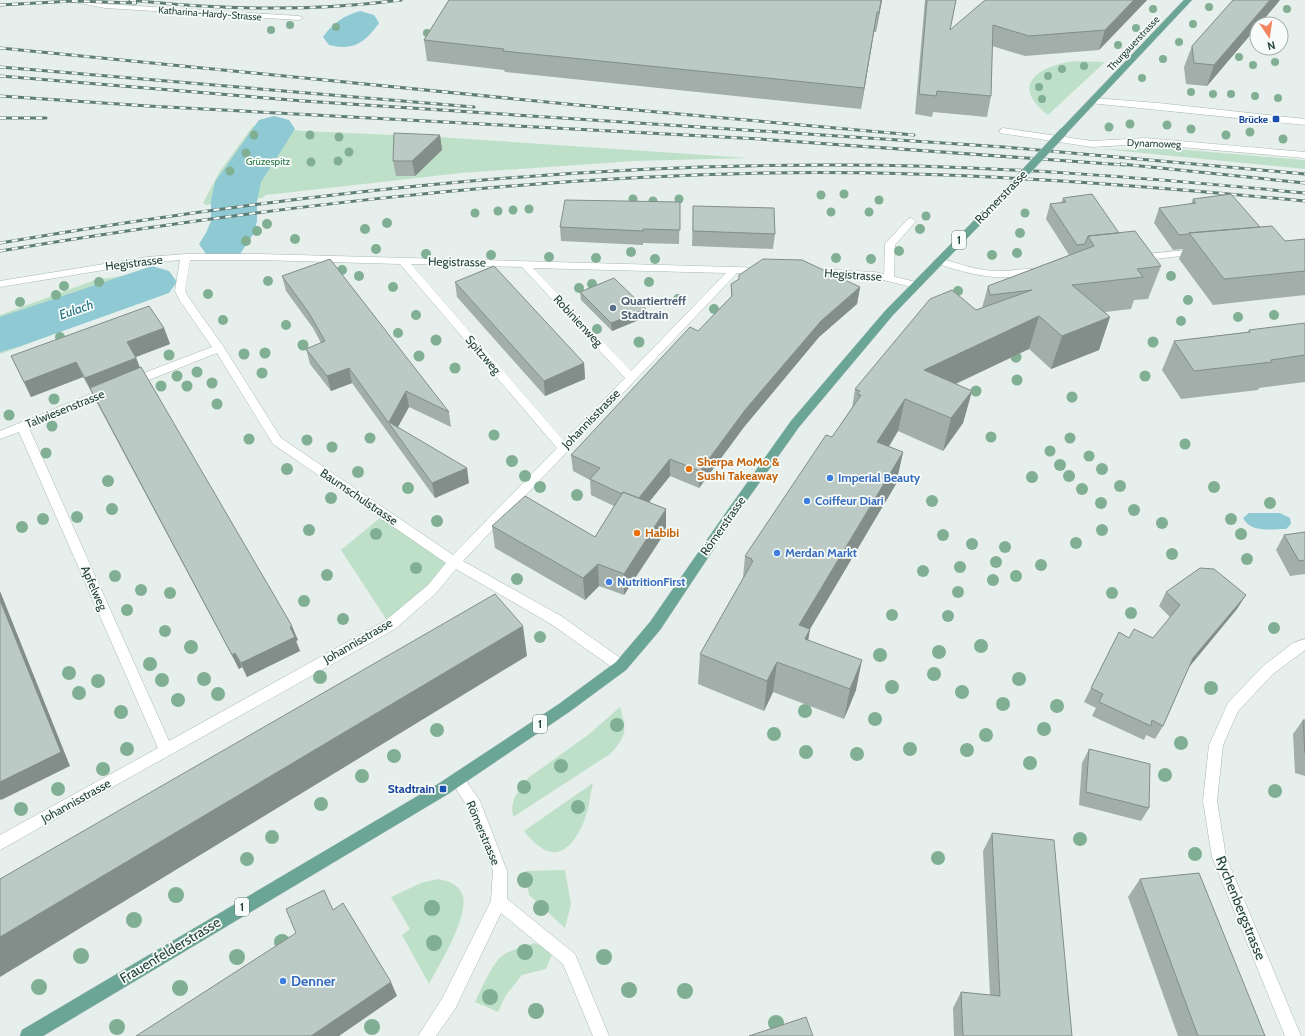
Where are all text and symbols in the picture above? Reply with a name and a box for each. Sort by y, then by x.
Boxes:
street label: Katharina-Hardy-Strasse [158,3,262,24]
street label: Thurgauerstrasse [1104,13,1162,74]
north arrow [1249,16,1289,56]
text: N [1266,38,1277,53]
place label: Brücke [1239,113,1268,126]
marker: Brücke [1271,114,1281,124]
street label: Dynamoweg [1127,136,1182,151]
park label: Grüzespitz [246,155,291,168]
street label: Römerstrasse [971,167,1030,227]
road number: 1 [952,231,966,249]
street label: Hegistrasse [104,252,164,273]
street label: Hegistrasse [428,253,486,270]
street label: Hegistrasse [824,265,882,284]
street label: Robinienweg [551,292,607,350]
place label: Quartiertreff Stadtrain [621,293,686,322]
water label: Eulach [57,296,95,322]
marker: Quartiertreff Stadtrain [608,303,618,313]
street label: Spitzweg [462,332,505,378]
street label: Talwiesenstrasse [23,386,107,431]
street label: Johannisstrasse [558,386,623,452]
place label: Sherpa MoMo & Sushi Takeaway [697,454,780,483]
marker: Sherpa MoMo & Sushi Takeaway [684,464,694,474]
street label: Baumschulstrasse [318,465,401,528]
place label: Imperial Beauty [838,470,921,485]
marker: Imperial Beauty [825,473,835,483]
street label: Römerstrasse [697,493,748,558]
place label: Coiffeur Diari [815,493,884,508]
marker: Coiffeur Diari [802,496,812,506]
place label: Habibi [645,525,679,540]
marker: Habibi [632,528,642,538]
place label: Merdan Markt [785,545,857,560]
marker: Merdan Markt [772,548,782,558]
street label: Apfelweg [78,563,111,613]
place label: NutritionFirst [617,574,685,589]
marker: NutritionFirst [604,577,614,587]
street label: Johannisstrasse [320,615,395,667]
road number: 1 [533,715,547,733]
street label: Johannisstrasse [37,775,113,826]
place label: Stadtrain [388,781,435,796]
marker: Stadtrain [438,784,448,794]
street label: Römerstrasse [463,798,504,867]
street label: Rychenbergstrasse [1212,853,1270,963]
road number: 1 [235,898,249,916]
street label: Frauenfelderstrasse [116,913,224,987]
place label: Denner [291,972,336,990]
marker: Denner [278,976,288,986]

